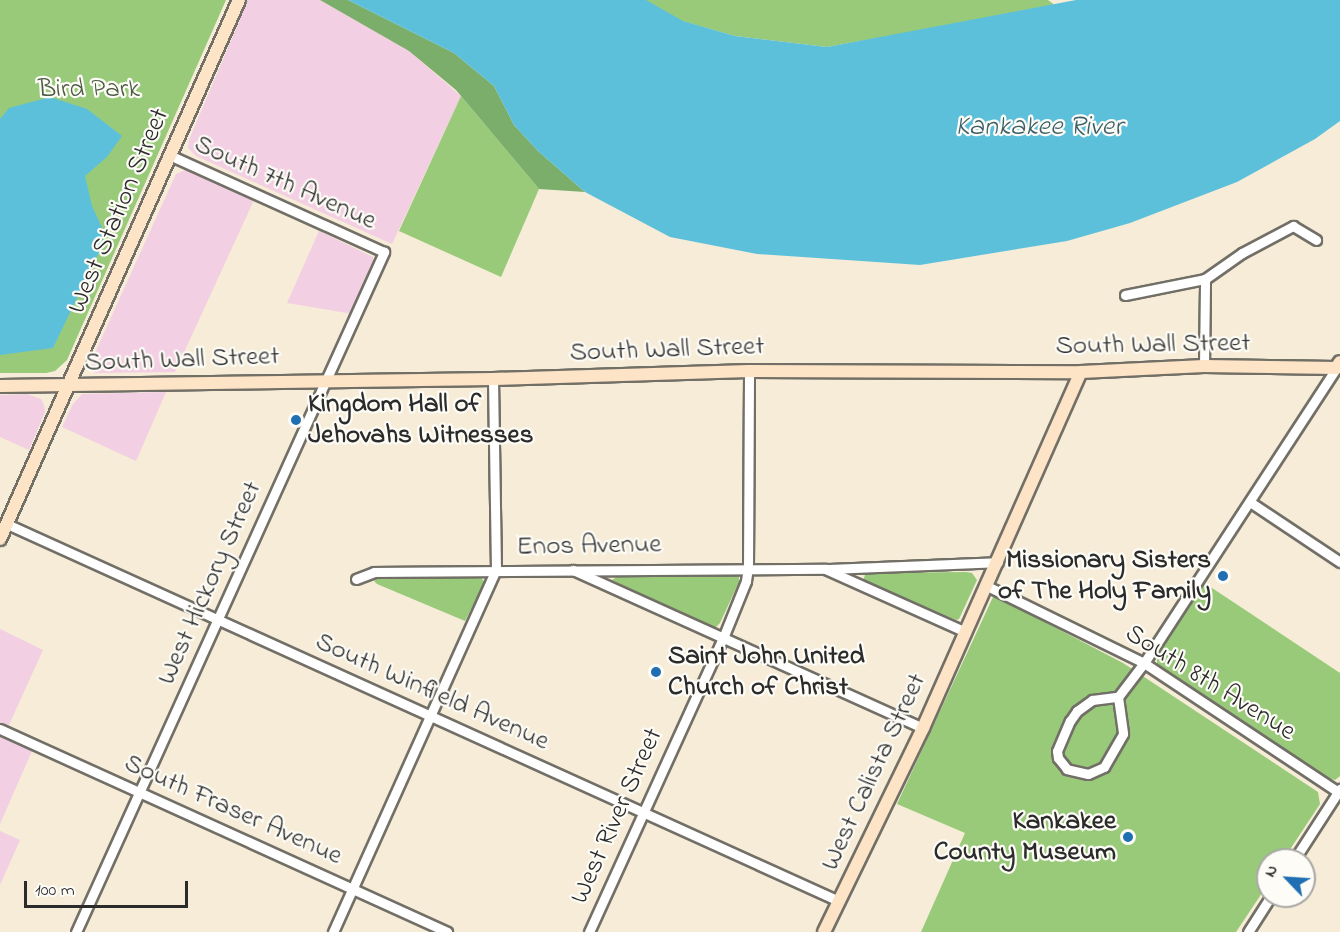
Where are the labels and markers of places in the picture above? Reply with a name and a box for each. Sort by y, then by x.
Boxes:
place label: Kingdom Hall of Jehovahs Witnesses [308,388,533,451]
marker: Kingdom Hall of Jehovahs Witnesses [289,413,303,427]
place label: Missionary Sisters of The Holy Family [998,544,1211,607]
marker: Missionary Sisters of The Holy Family [1216,569,1230,583]
place label: Saint John United Church of Christ [668,640,865,703]
marker: Saint John United Church of Christ [649,665,663,679]
place label: Kankakee County Museum [934,805,1116,868]
marker: Kankakee County Museum [1121,830,1135,844]

